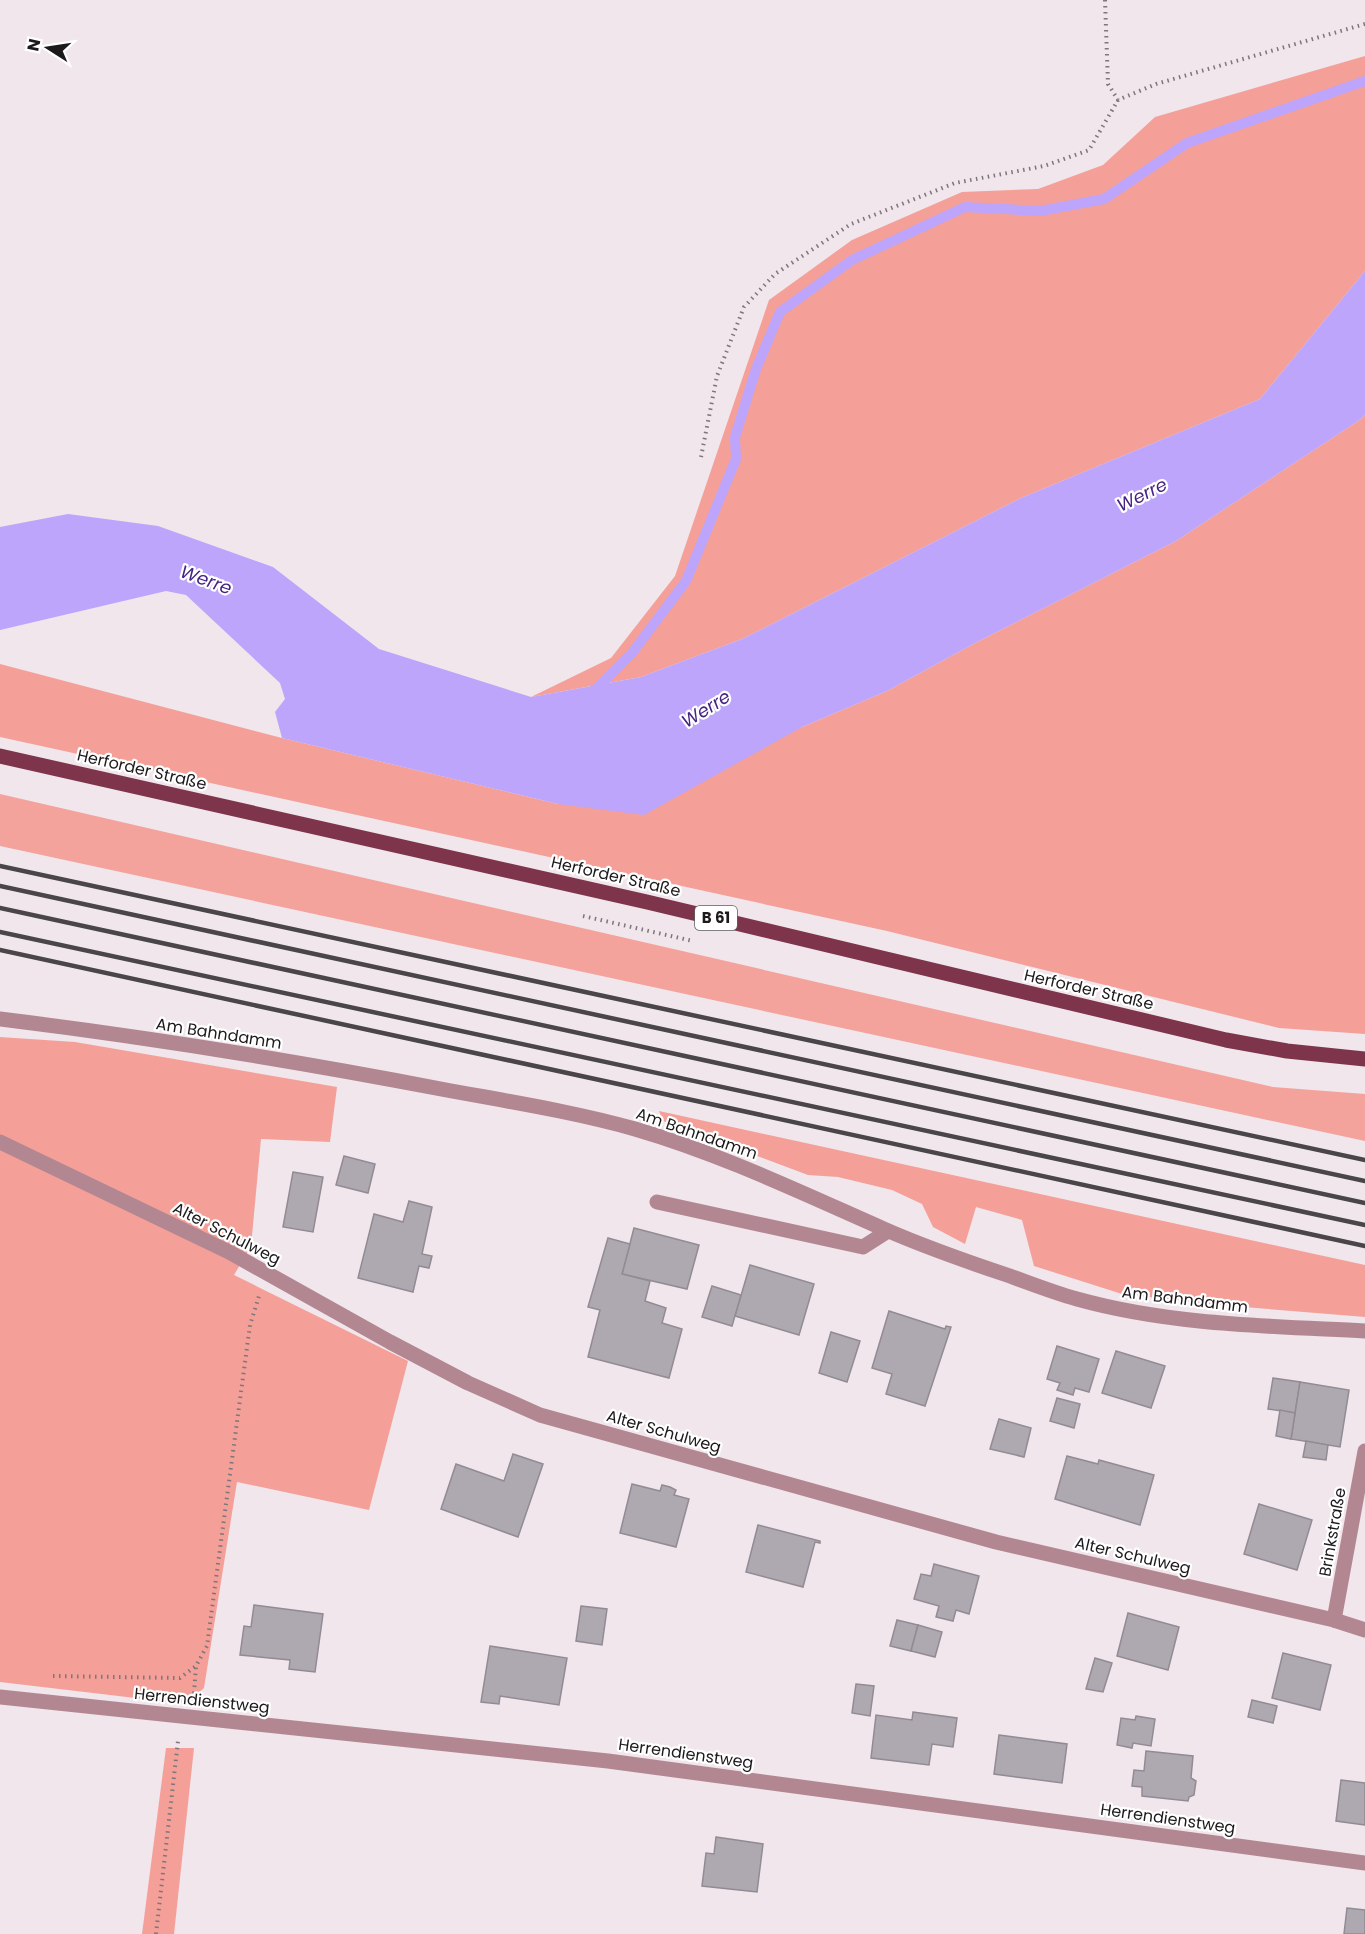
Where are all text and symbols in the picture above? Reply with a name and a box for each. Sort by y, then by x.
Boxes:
north arrow [18,18,78,78]
text: N [21,37,46,53]
water label: Werre [1112,472,1171,517]
water label: Werre [177,559,236,600]
water label: Werre [676,684,735,733]
street label: Herforder Straße [75,743,209,796]
street label: Herforder Straße [549,850,683,903]
road number: B 61 [695,906,737,930]
street label: Herforder Straße [1022,963,1156,1016]
street label: Am Bahndamm [154,1012,284,1055]
street label: Am Bahndamm [633,1102,761,1165]
street label: Alter Schulweg [169,1196,285,1270]
street label: Am Bahndamm [1120,1280,1249,1319]
street label: Alter Schulweg [604,1404,724,1459]
street label: Brinkstraße [1313,1486,1352,1578]
street label: Alter Schulweg [1073,1531,1193,1580]
street label: Herrendienstweg [133,1682,271,1719]
street label: Herrendienstweg [617,1733,755,1774]
street label: Herrendienstweg [1099,1798,1237,1839]

